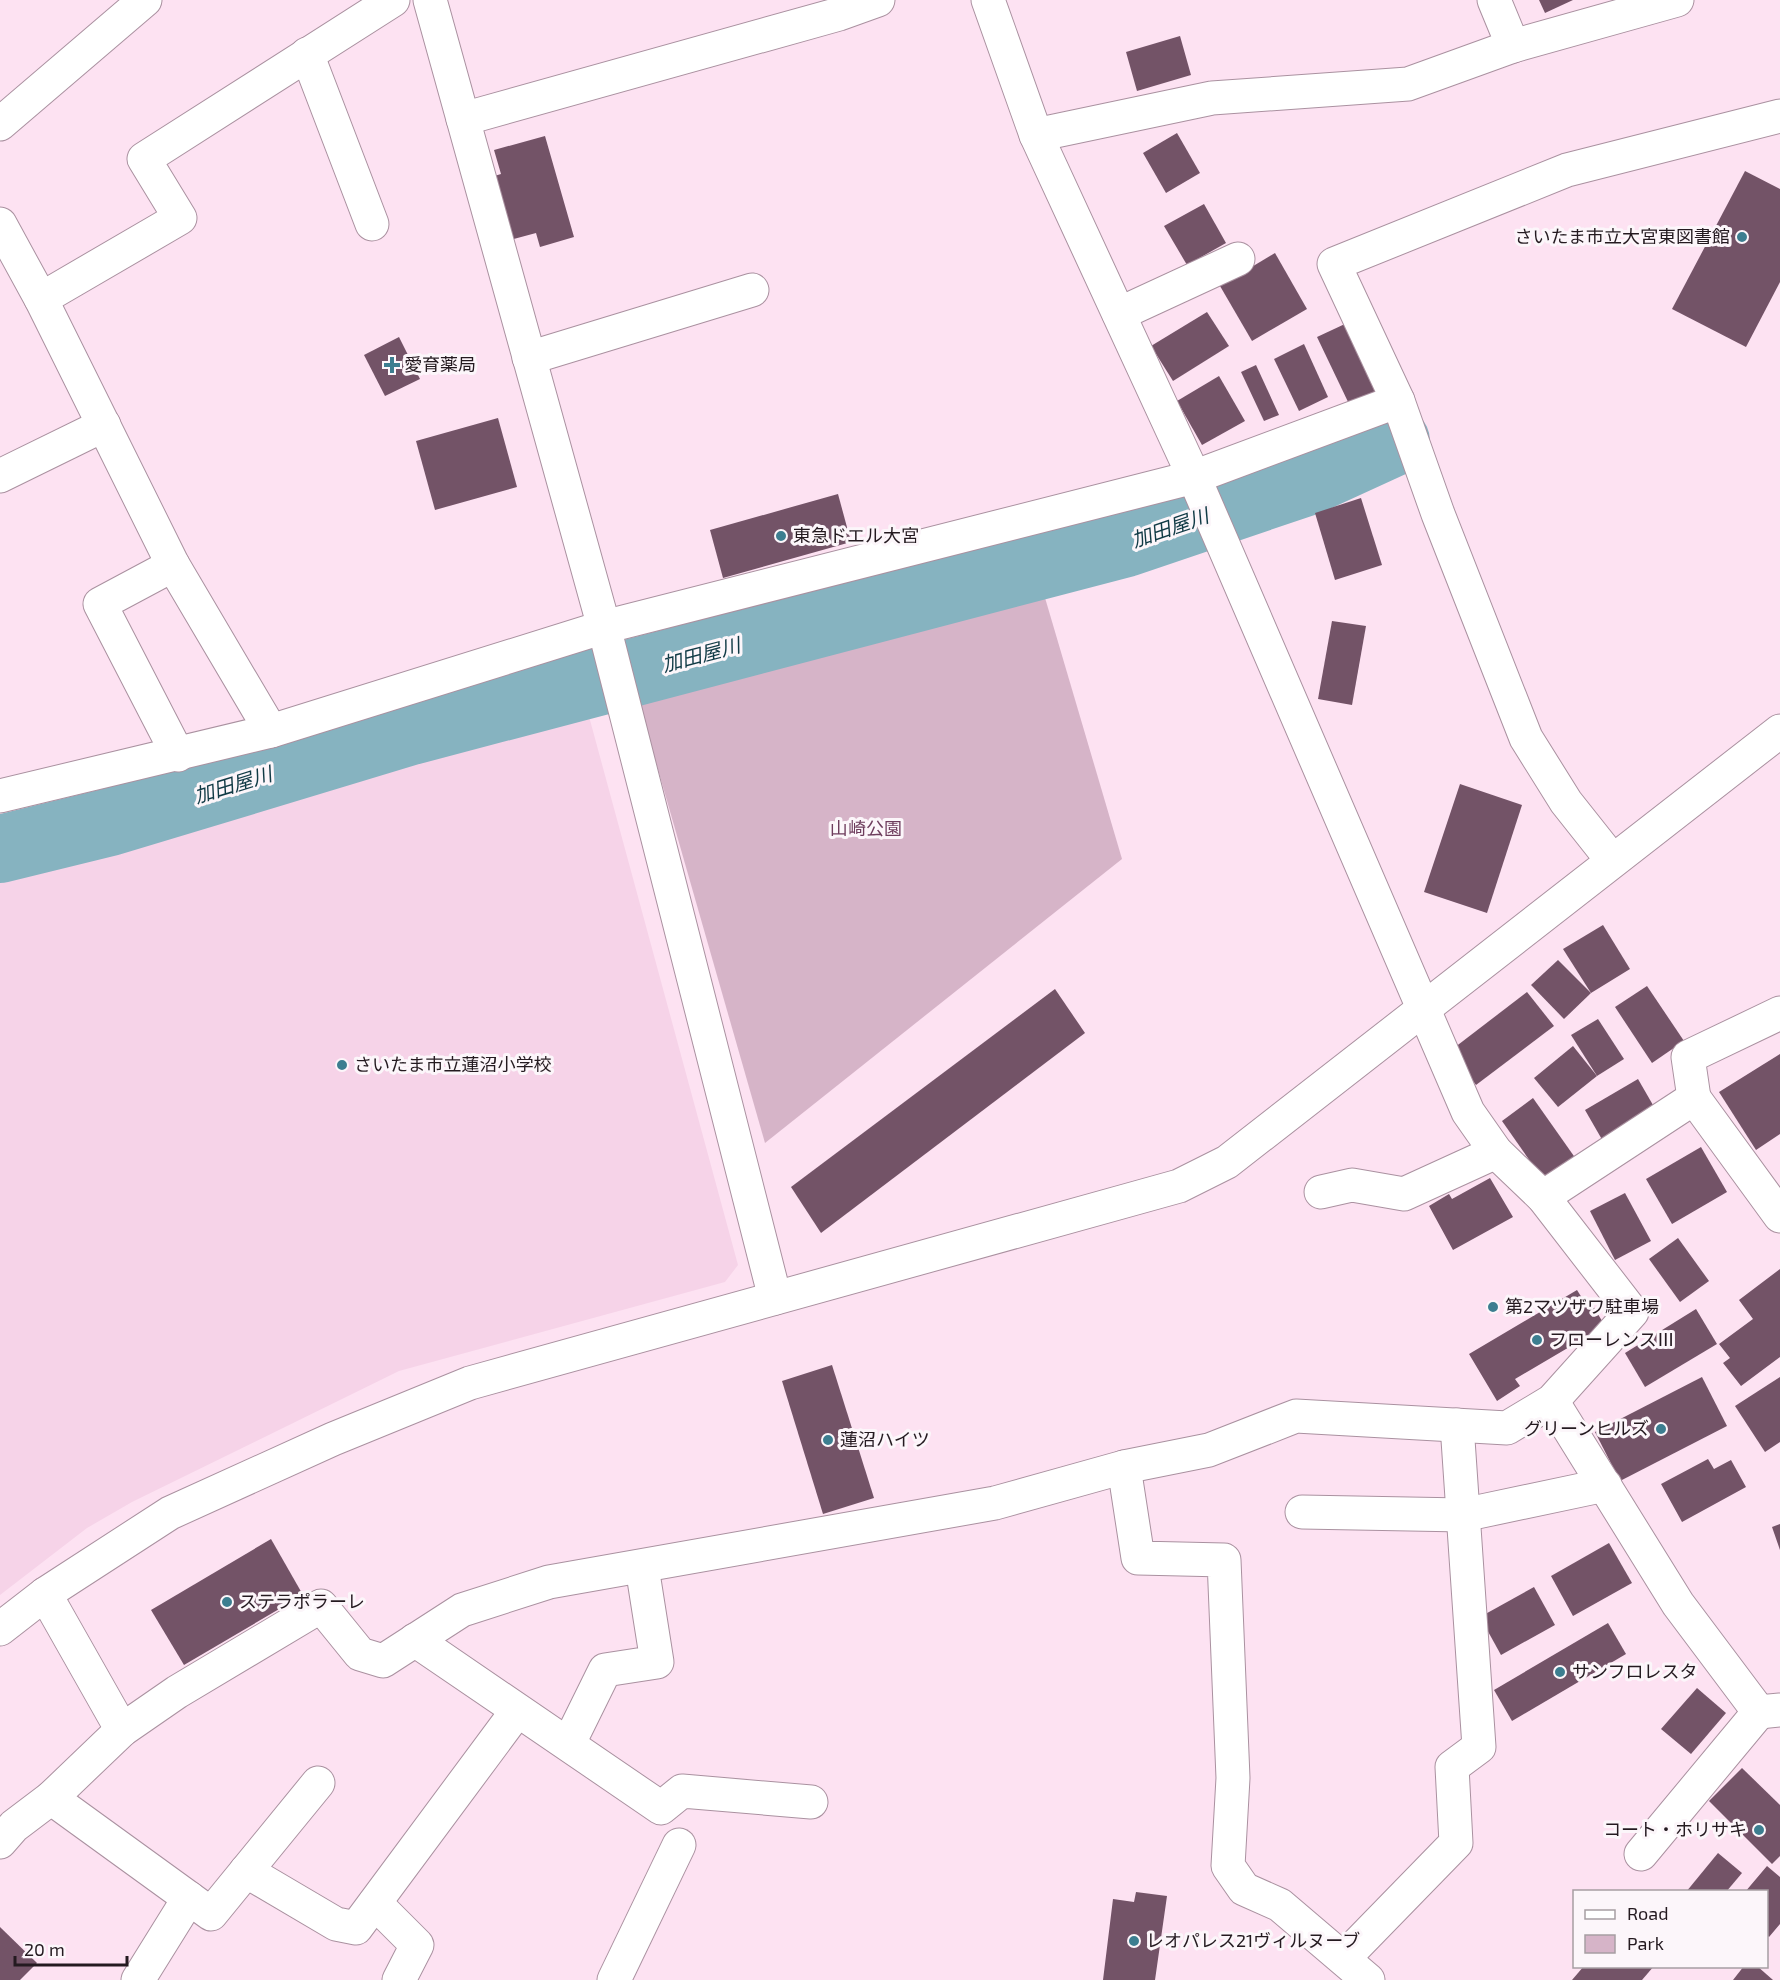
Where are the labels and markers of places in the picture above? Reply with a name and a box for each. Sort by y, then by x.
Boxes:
place label: さいたま市立大宮東図書館 [1515,225,1730,247]
marker: さいたま市立大宮東図書館 [1735,230,1749,244]
place label: 愛育薬局 [404,353,476,375]
marker: 愛育薬局 [385,358,399,372]
place label: 東急ドエル大宮 [793,524,919,546]
marker: 東急ドエル大宮 [774,529,788,543]
place label: さいたま市立蓮沼小学校 [354,1053,551,1075]
marker: さいたま市立蓮沼小学校 [335,1058,349,1072]
place label: 第2マツザワ駐車場 [1505,1295,1659,1317]
marker: 第2マツザワ駐車場 [1486,1300,1500,1314]
place label: フローレンスⅢ [1549,1328,1675,1350]
marker: フローレンスⅢ [1530,1333,1544,1347]
place label: グリーンヒルズ [1524,1417,1649,1439]
marker: グリーンヒルズ [1654,1422,1668,1436]
place label: 蓮沼ハイツ [840,1428,930,1450]
marker: 蓮沼ハイツ [821,1433,835,1447]
place label: ステラポラーレ [239,1590,365,1612]
marker: ステラポラーレ [220,1595,234,1609]
place label: サンフロレスタ [1572,1660,1697,1682]
marker: サンフロレスタ [1553,1665,1567,1679]
place label: コート・ホリサキ [1603,1818,1747,1840]
marker: コート・ホリサキ [1752,1823,1766,1837]
place label: レオパレス21ヴィルヌーブ [1146,1929,1360,1951]
marker: レオパレス21ヴィルヌーブ [1127,1934,1141,1948]

